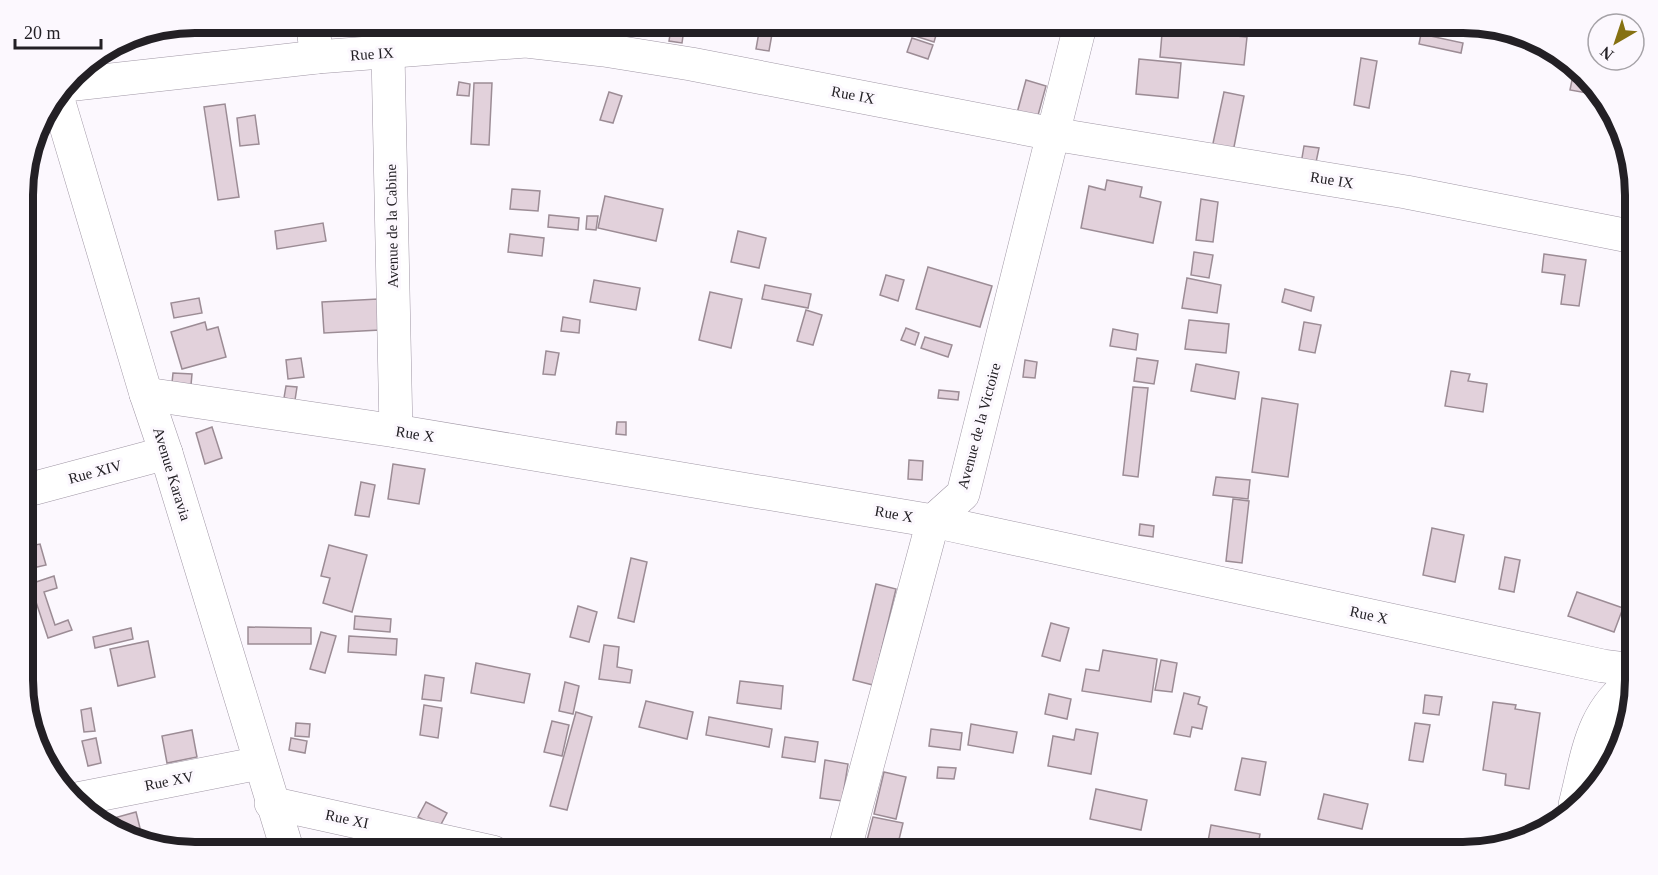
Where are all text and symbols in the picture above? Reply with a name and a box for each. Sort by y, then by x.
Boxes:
scale bar [15,12,100,50]
north arrow [1586,12,1646,72]
text: 20 m [24,23,61,43]
text: N [1597,43,1617,64]
street label: Rue IX [350,44,395,64]
street label: Rue IX [830,83,876,107]
street label: Avenue de la Cabine [383,163,401,288]
street label: Rue IX [1309,169,1355,191]
street label: Avenue de la Victoire [954,361,1004,491]
street label: Rue X [395,423,436,445]
street label: Avenue Karavia [150,425,194,523]
street label: Rue XIV [67,457,124,487]
street label: Rue X [874,503,915,525]
street label: Rue X [1348,603,1390,627]
street label: Rue XV [143,768,195,794]
street label: Rue XI [324,807,370,831]

